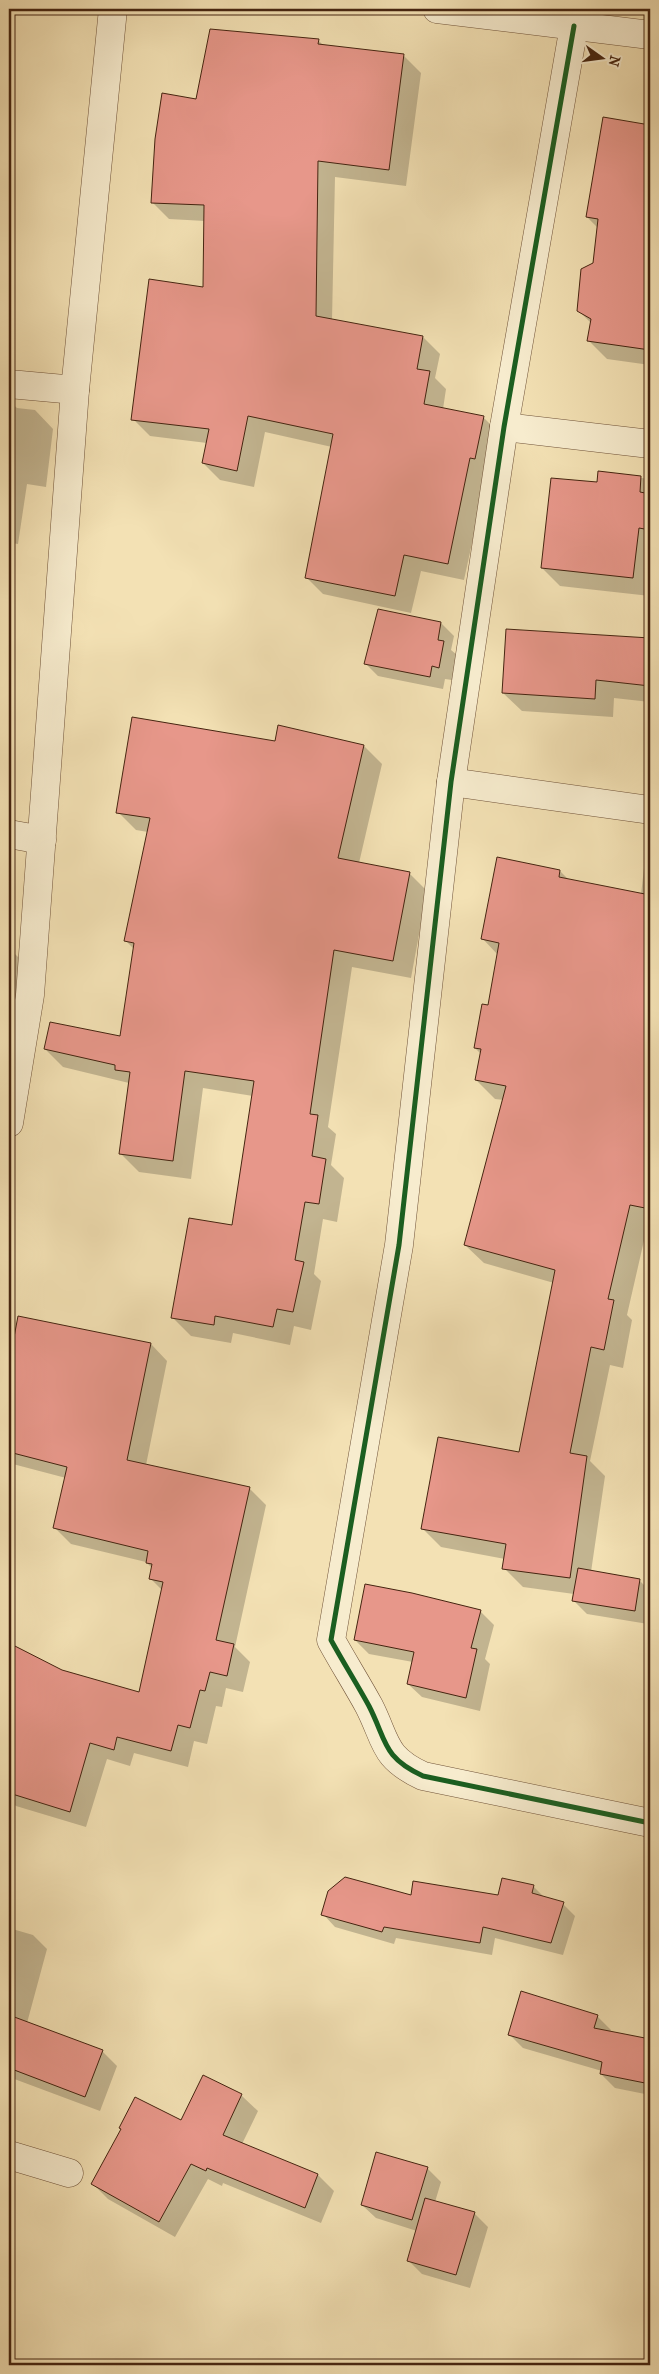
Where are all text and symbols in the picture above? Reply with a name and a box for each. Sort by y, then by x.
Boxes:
north arrow [576,32,626,82]
text: N [605,54,624,69]

